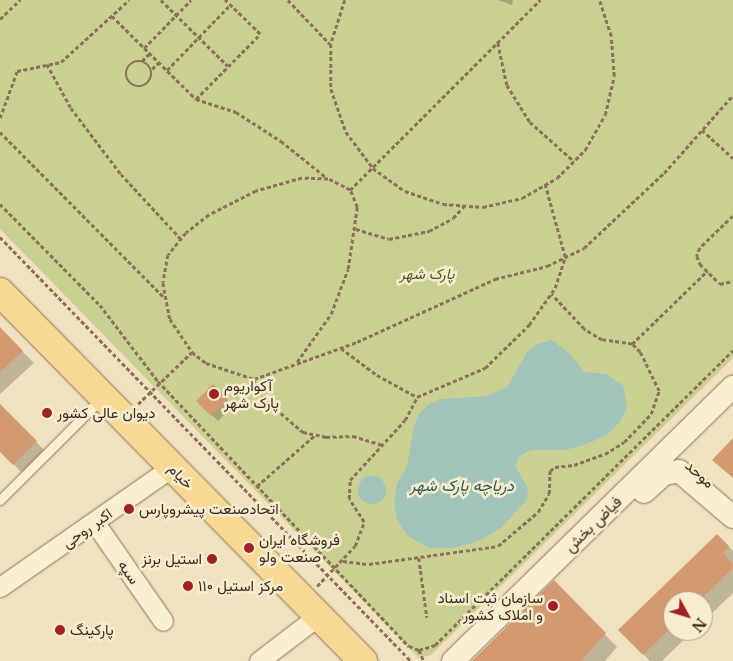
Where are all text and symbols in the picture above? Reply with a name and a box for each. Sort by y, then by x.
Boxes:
park label: پارک شهر [400,265,454,283]
place label: آکواریوم پارک شهر [224,376,279,411]
marker: آکواریوم پارک شهر [208,388,220,400]
place label: دیوان عالی کشور [57,404,156,422]
marker: دیوان عالی کشور [41,407,53,419]
street label: موحد [682,456,718,492]
street label: خیام [165,460,197,492]
water label: دریاچه پارک شهر [410,475,514,495]
street label: فیاض بخش [561,492,625,556]
place label: اتحادصنعت پیشروپارس [139,500,279,518]
marker: اتحادصنعت پیشروپارس [123,503,135,515]
street label: اکبر روحی [59,504,115,552]
place label: فروشگاه ایران صنعت ولو [259,530,340,565]
marker: فروشگاه ایران صنعت ولو [243,542,255,554]
place label: استیل برنز [142,550,202,568]
marker: استیل برنز [206,553,218,565]
street label: سپه [114,557,144,587]
place label: مرکز استیل ۱۱۰ [198,577,283,595]
marker: مرکز استیل ۱۱۰ [182,580,194,592]
place label: سازمان ثبت اسناد و املاک کشور [437,588,543,623]
north arrow [663,591,713,641]
marker: سازمان ثبت اسناد و املاک کشور [547,600,559,612]
text: N [688,614,710,636]
place label: پارکینگ [70,621,114,639]
marker: پارکینگ [54,624,66,636]

